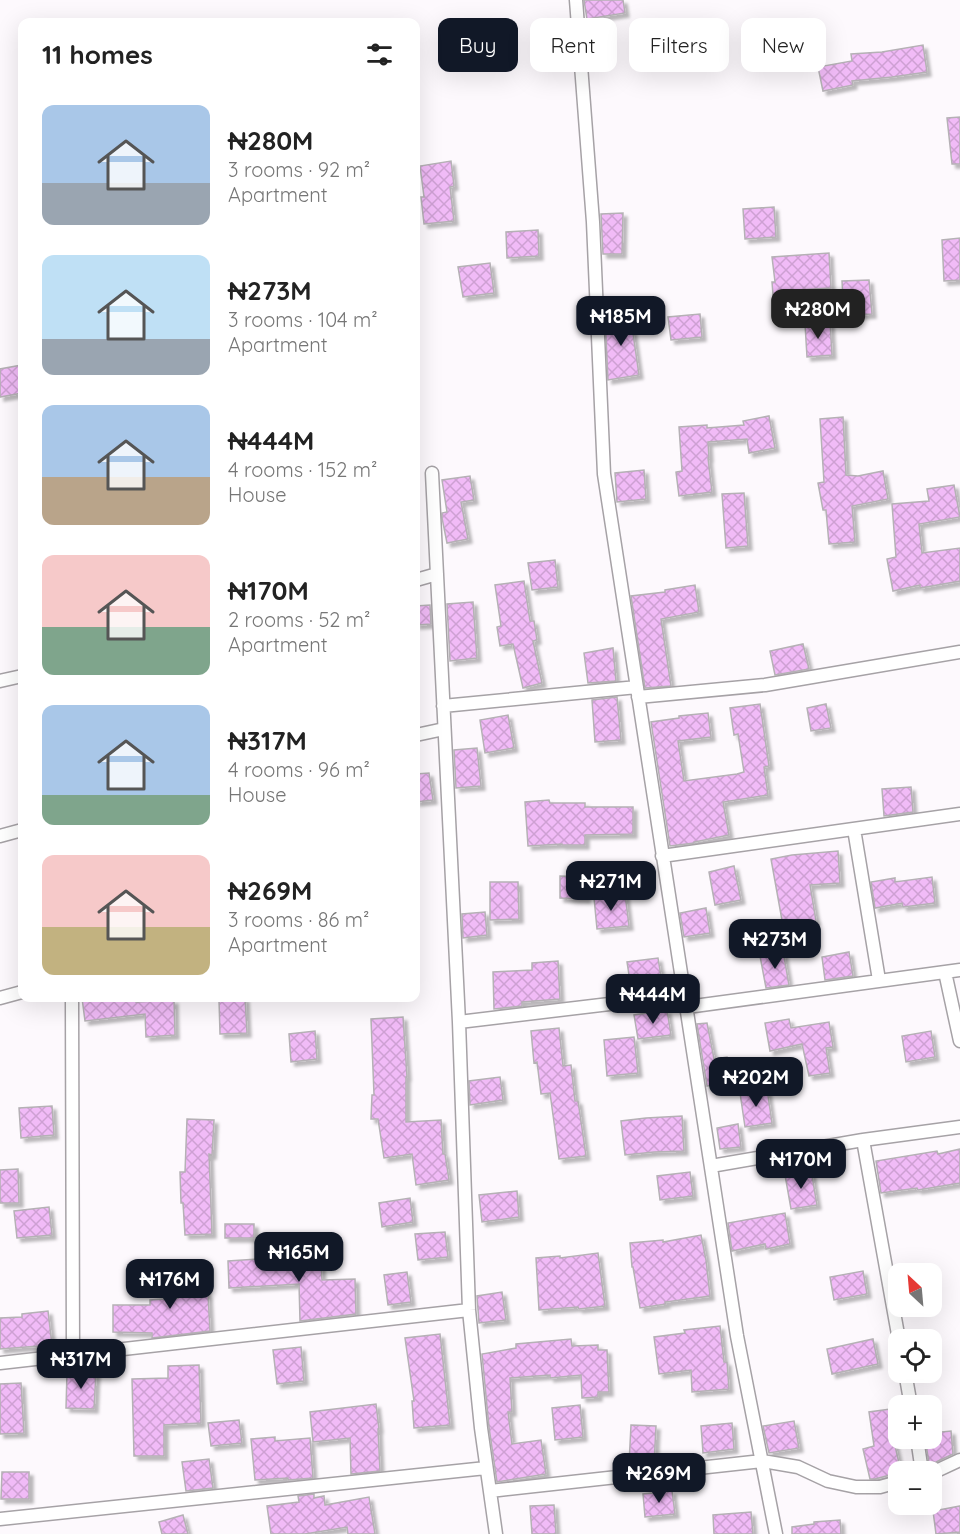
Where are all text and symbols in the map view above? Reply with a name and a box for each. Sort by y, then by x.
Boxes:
chip: Buy [438,18,518,72]
chip: Rent [530,18,617,72]
chip: Filters [629,18,729,72]
chip: New [741,18,826,72]
text: 11 homes [42,38,153,71]
icon: filters [363,38,396,71]
text: ₦280M [228,124,313,157]
icon: home [90,129,162,201]
text: 3 rooms · 92 m² [228,157,370,182]
text: Apartment [228,182,328,207]
text: ₦273M [228,274,311,307]
icon: home [90,279,162,351]
pin: ₦280M [776,289,860,340]
pin: ₦185M [579,296,663,347]
text: ₦280M [785,296,851,321]
text: ₦185M [590,303,652,328]
text: 3 rooms · 104 m² [228,307,378,332]
text: Apartment [228,332,328,357]
text: ₦444M [228,424,314,457]
icon: home [90,429,162,501]
text: 4 rooms · 152 m² [228,457,377,482]
text: House [228,482,287,507]
text: ₦170M [228,574,309,607]
icon: home [90,579,162,651]
text: 2 rooms · 52 m² [228,607,370,632]
text: Apartment [228,632,328,657]
text: ₦317M [228,724,307,757]
icon: home [90,729,162,801]
text: 4 rooms · 96 m² [228,757,370,782]
text: House [228,782,287,807]
pin: ₦271M [569,861,653,912]
text: ₦271M [580,868,642,893]
text: ₦269M [228,874,312,907]
icon: home [90,879,162,951]
text: 3 rooms · 86 m² [228,907,369,932]
pin: ₦273M [733,919,817,970]
text: ₦273M [743,926,807,951]
text: Apartment [228,932,328,957]
pin: ₦444M [611,974,695,1025]
text: ₦444M [620,981,686,1006]
pin: ₦202M [714,1057,798,1108]
text: ₦202M [723,1064,789,1089]
pin: ₦170M [759,1139,843,1190]
text: ₦170M [770,1146,832,1171]
pin: ₦165M [257,1232,341,1283]
text: ₦165M [268,1239,330,1264]
pin: ₦176M [128,1259,212,1310]
north arrow [888,1263,942,1317]
map controls [888,1263,942,1515]
text: ₦176M [140,1266,200,1291]
button: locate [888,1329,942,1383]
pin: ₦317M [39,1339,123,1390]
text: ₦317M [51,1346,111,1371]
button: + [888,1395,942,1449]
pin: ₦269M [617,1453,701,1504]
text: ₦269M [627,1460,691,1485]
button: − [888,1461,942,1515]

